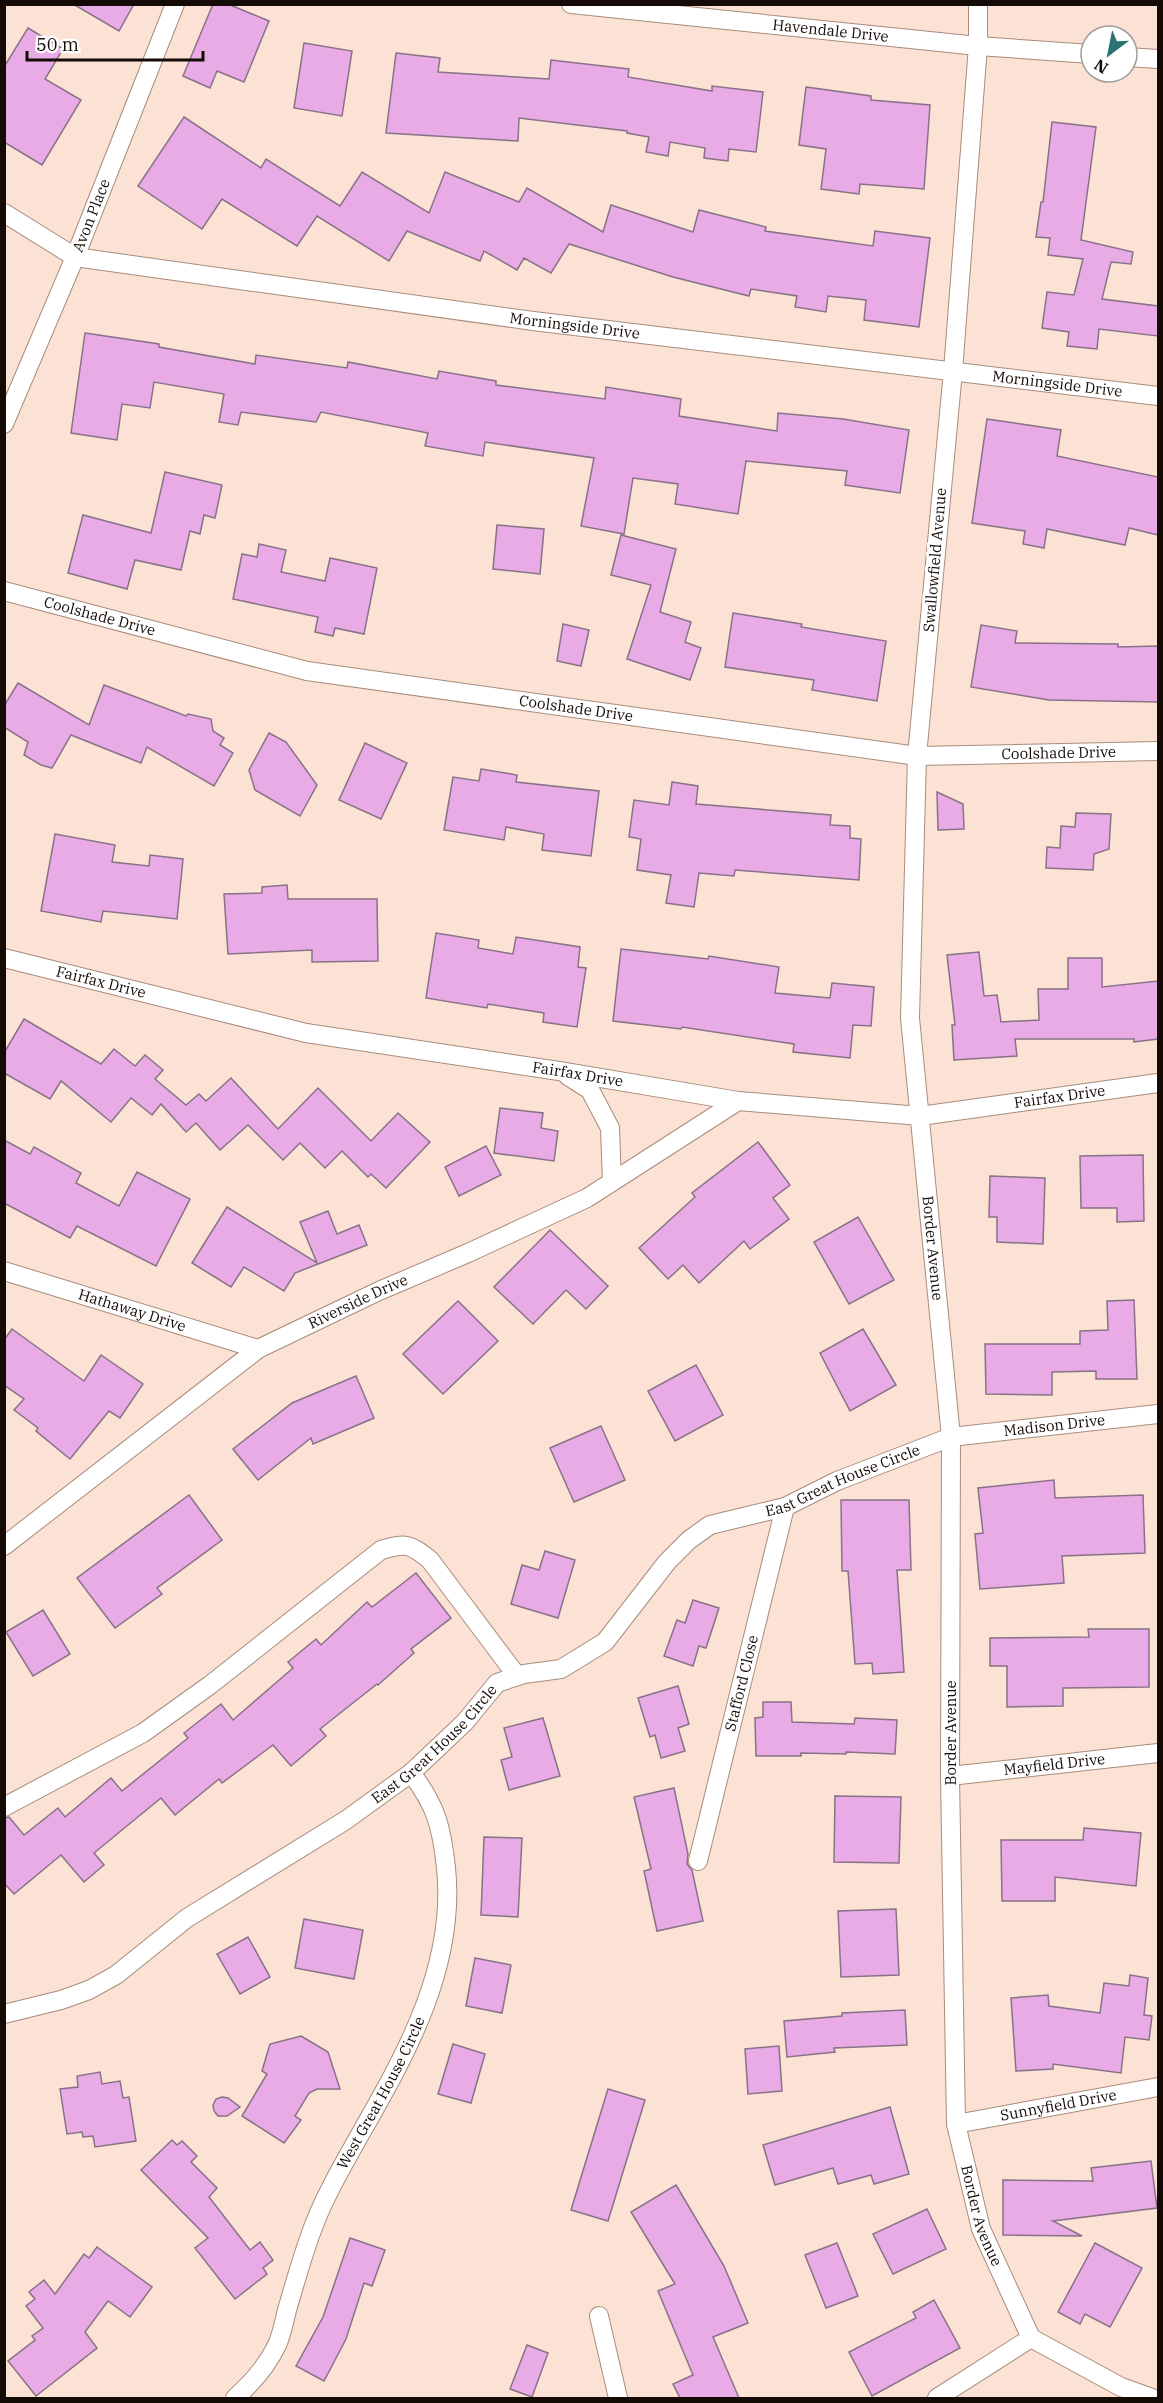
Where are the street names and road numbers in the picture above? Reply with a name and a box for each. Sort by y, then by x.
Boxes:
street label: Havendale Drive [772,15,890,46]
street label: Avon Place [68,176,114,255]
street label: Morningside Drive [509,308,641,343]
street label: Morningside Drive [991,366,1123,401]
street label: Swallowfield Avenue [919,487,950,633]
street label: Coolshade Drive [42,592,158,640]
street label: Coolshade Drive [518,691,634,725]
street label: Coolshade Drive [1001,742,1116,763]
street label: Fairfax Drive [54,961,148,1002]
street label: Fairfax Drive [531,1057,625,1091]
street label: Fairfax Drive [1013,1080,1106,1112]
street label: Border Avenue [918,1195,948,1301]
street label: Riverside Drive [305,1270,410,1333]
street label: Hathaway Drive [76,1284,188,1335]
street label: Madison Drive [1003,1410,1106,1440]
street label: East Great House Circle [763,1440,923,1520]
street label: Stafford Close [720,1633,762,1733]
street label: East Great House Circle [367,1680,501,1808]
street label: Border Avenue [941,1680,960,1786]
street label: Mayfield Drive [1003,1749,1106,1779]
street label: West Great House Circle [332,2014,429,2172]
street label: Sunnyfield Drive [999,2085,1118,2125]
street label: Border Avenue [957,2163,1007,2269]

